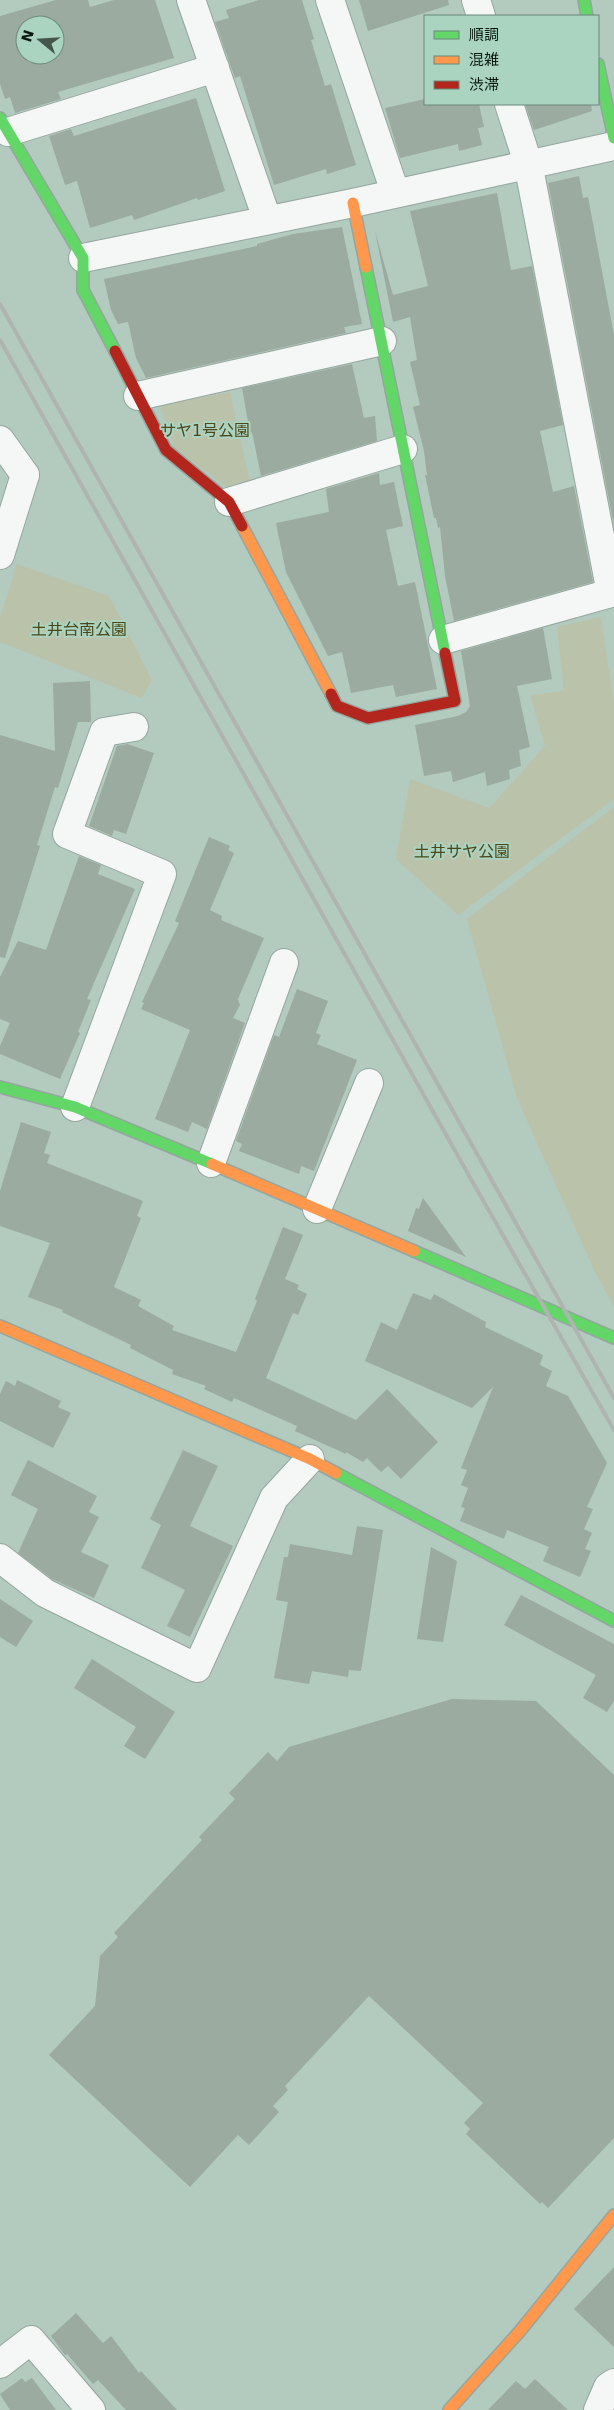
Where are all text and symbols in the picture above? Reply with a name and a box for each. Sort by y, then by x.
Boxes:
north arrow [15,15,65,65]
legend [424,15,599,105]
text: 順調 [469,26,499,44]
text: N [18,28,37,44]
text: 混雑 [469,51,499,69]
text: 渋滞 [469,76,499,94]
park label: サヤ1号公園 [160,421,250,440]
park label: 土井台南公園 [31,620,127,639]
park label: 土井サヤ公園 [414,842,510,861]

